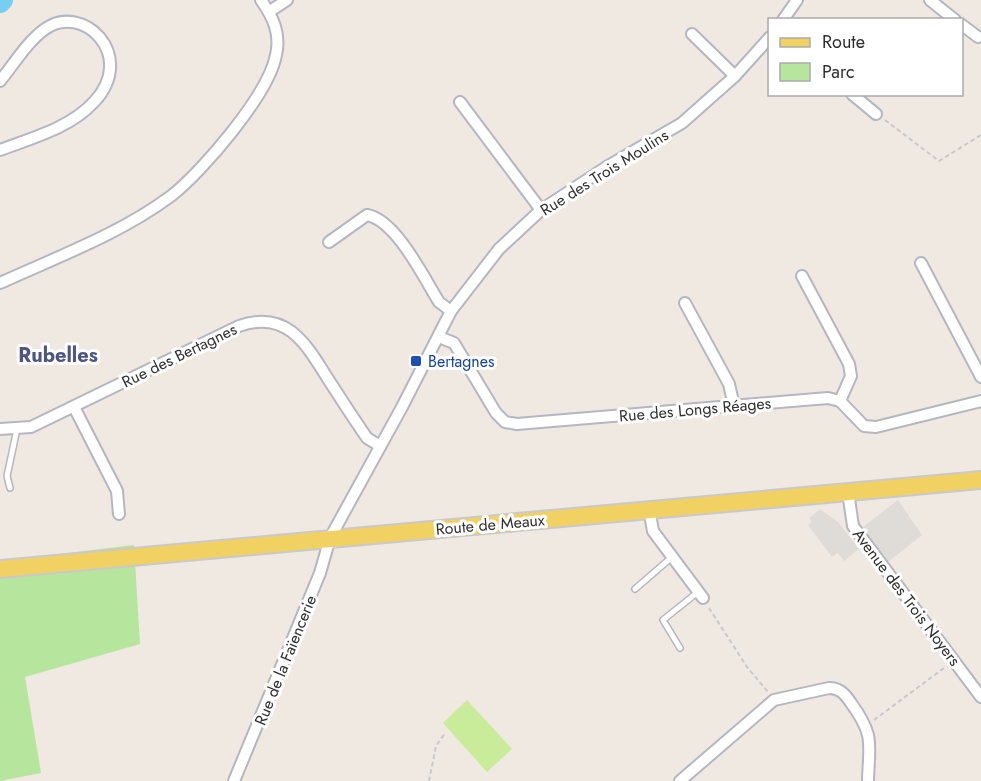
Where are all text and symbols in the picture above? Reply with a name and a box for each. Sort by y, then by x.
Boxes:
legend [768,18,963,96]
text: Route [822,29,865,55]
text: Parc [822,59,855,85]
street label: Rue des Trois Moulins [536,124,673,221]
street label: Rue des Bertagnes [118,318,241,393]
district label: Rubelles [18,341,98,370]
place label: Bertagnes [428,350,494,373]
marker: Bertagnes [409,354,423,368]
street label: Rue des Longs Réages [618,391,772,428]
street label: Route de Meaux [435,508,546,541]
street label: Avenue des Trois Noyers [847,524,966,671]
street label: Rue de la Faïencerie [249,592,322,729]

